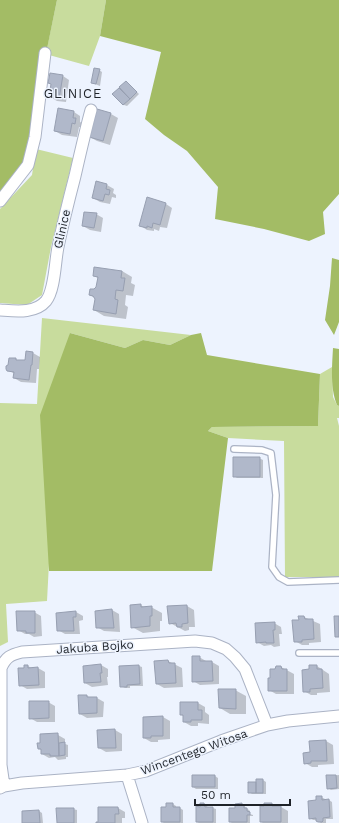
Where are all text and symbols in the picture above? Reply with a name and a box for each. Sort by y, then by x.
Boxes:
district label: GLINICE [44,86,102,101]
street label: Glinice [51,208,73,250]
street label: Jakuba Bojko [56,637,134,657]
street label: Wincentego Witosa [139,726,249,778]
scale bar [195,781,290,807]
text: 50 m [201,788,231,802]

